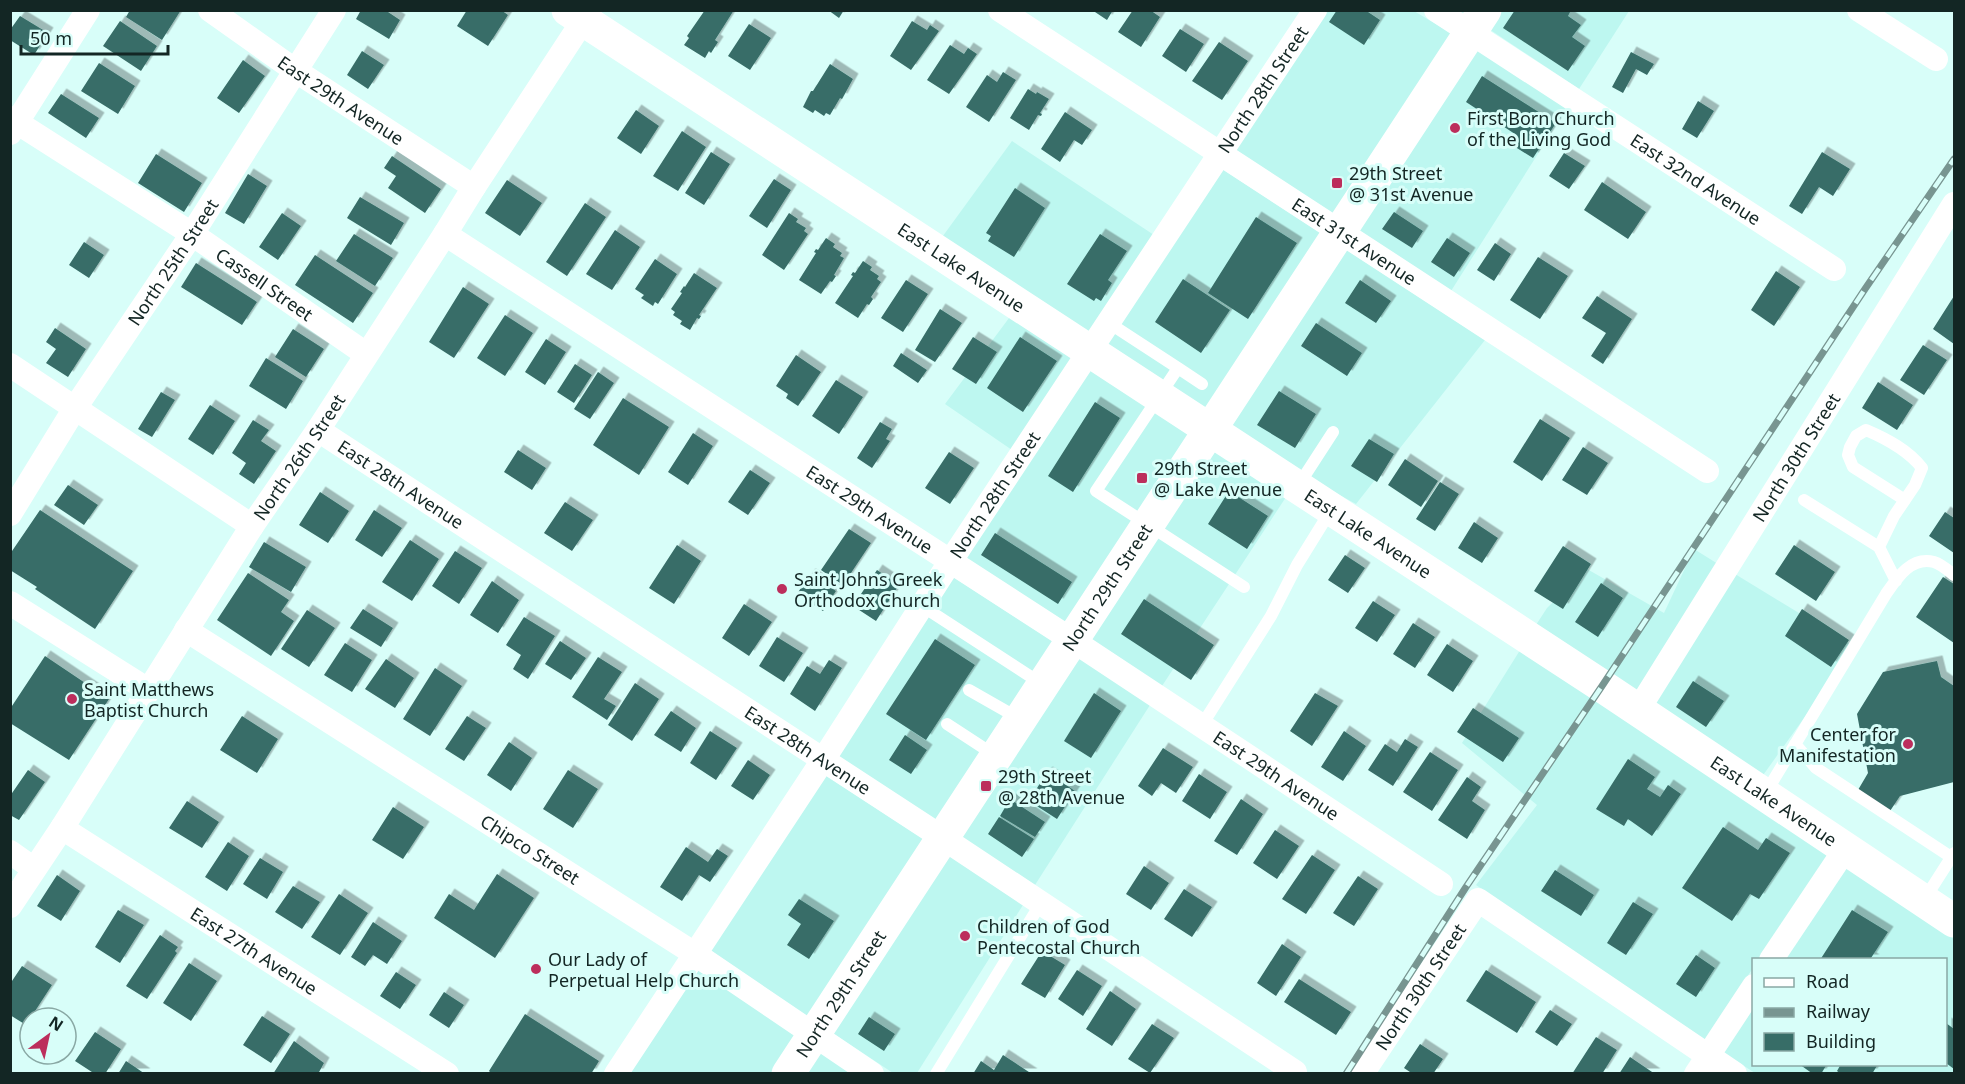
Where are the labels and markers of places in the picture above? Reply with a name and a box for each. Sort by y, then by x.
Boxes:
place label: First Born Church of the Living God [1467,106,1615,151]
marker: First Born Church of the Living God [1448,121,1462,135]
place label: 29th Street @ 31st Avenue [1349,161,1473,206]
marker: 29th Street @ 31st Avenue [1330,176,1344,190]
place label: 29th Street @ Lake Avenue [1154,456,1282,501]
marker: 29th Street @ Lake Avenue [1135,471,1149,485]
place label: Saint Johns Greek Orthodox Church [794,567,943,612]
marker: Saint Johns Greek Orthodox Church [775,582,789,596]
place label: Saint Matthews Baptist Church [84,677,214,722]
marker: Saint Matthews Baptist Church [65,692,79,706]
place label: Center for Manifestation [1779,722,1897,767]
marker: Center for Manifestation [1901,737,1915,751]
place label: 29th Street @ 28th Avenue [998,764,1125,809]
marker: 29th Street @ 28th Avenue [979,779,993,793]
place label: Children of God Pentecostal Church [977,914,1140,959]
marker: Children of God Pentecostal Church [958,929,972,943]
place label: Our Lady of Perpetual Help Church [548,947,739,992]
marker: Our Lady of Perpetual Help Church [529,962,543,976]

